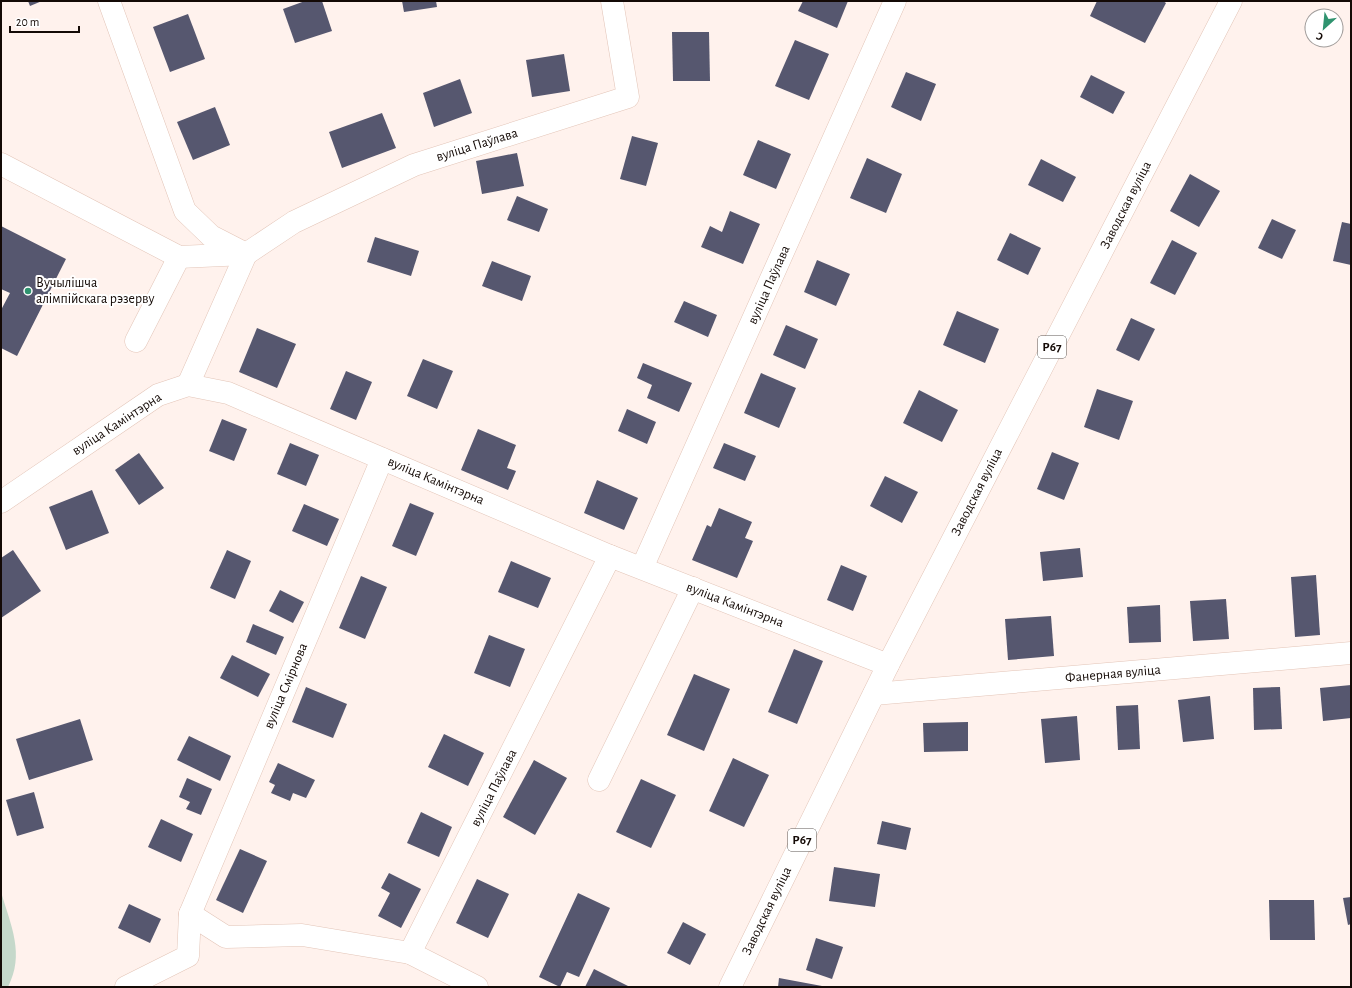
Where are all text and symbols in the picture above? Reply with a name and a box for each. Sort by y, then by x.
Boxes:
scale bar [10,8,79,34]
north arrow [1304,8,1344,48]
text: 20 m [16,16,39,28]
text: С [1314,30,1325,43]
street label: вуліца Паўлава [434,126,520,164]
street label: Заводская вуліца [1098,158,1154,251]
street label: вуліца Паўлава [745,243,793,327]
place label: Вучылішча алімпійскага рэзерву [36,276,154,306]
marker: Вучылішча алімпійскага рэзерву [23,286,33,296]
road number: Р67 [1038,336,1066,358]
street label: вуліца Камінтэрна [70,390,165,458]
street label: Заводская вуліца [949,445,1005,538]
street label: вуліца Камінтэрна [386,454,487,508]
street label: вуліца Камінтэрна [684,580,786,630]
street label: вуліца Смірнова [262,641,311,731]
street label: Фанерная вуліца [1065,663,1162,685]
street label: вуліца Паўлава [469,747,520,829]
road number: Р67 [788,829,816,851]
street label: Заводская вуліца [740,864,795,957]

